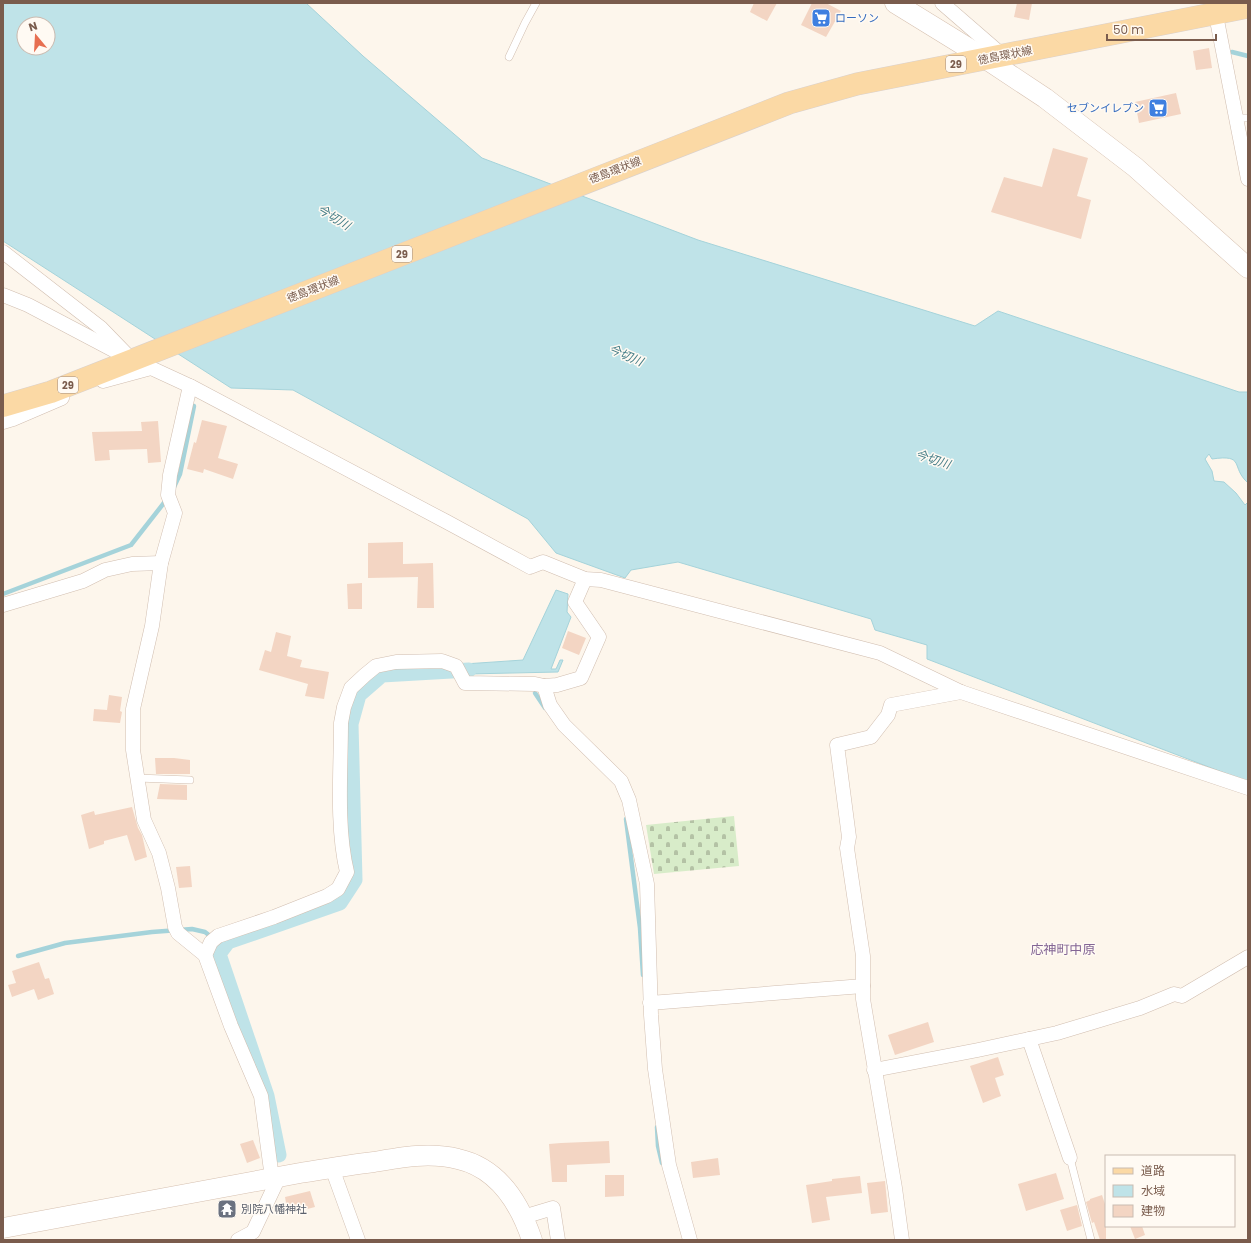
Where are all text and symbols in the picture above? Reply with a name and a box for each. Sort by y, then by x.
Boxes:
supermarket icon: ローソン [810,7,832,29]
place label: ローソン [835,10,879,26]
north arrow [16,16,56,56]
scale bar [1107,16,1216,42]
text: N [26,18,39,35]
text: 50 m [1113,21,1144,38]
street label: 徳島環状線 [976,42,1034,68]
road number: 29 [946,56,966,72]
supermarket icon: セブンイレブン [1147,97,1169,119]
place label: セブンイレブン [1067,100,1144,116]
street label: 徳島環状線 [586,153,644,187]
water label: 今切川 [314,200,356,235]
road number: 29 [392,246,412,262]
street label: 徳島環状線 [284,272,342,306]
water label: 今切川 [606,340,648,371]
road number: 29 [58,377,78,393]
water label: 今切川 [913,445,955,473]
district label: 応神町中原 [1030,940,1096,959]
legend [1105,1155,1235,1227]
text: 道路 [1141,1162,1165,1179]
text: 水域 [1141,1182,1165,1199]
temple icon: 別院八幡神社 [216,1198,238,1220]
place label: 別院八幡神社 [241,1201,307,1217]
text: 建物 [1141,1202,1165,1219]

